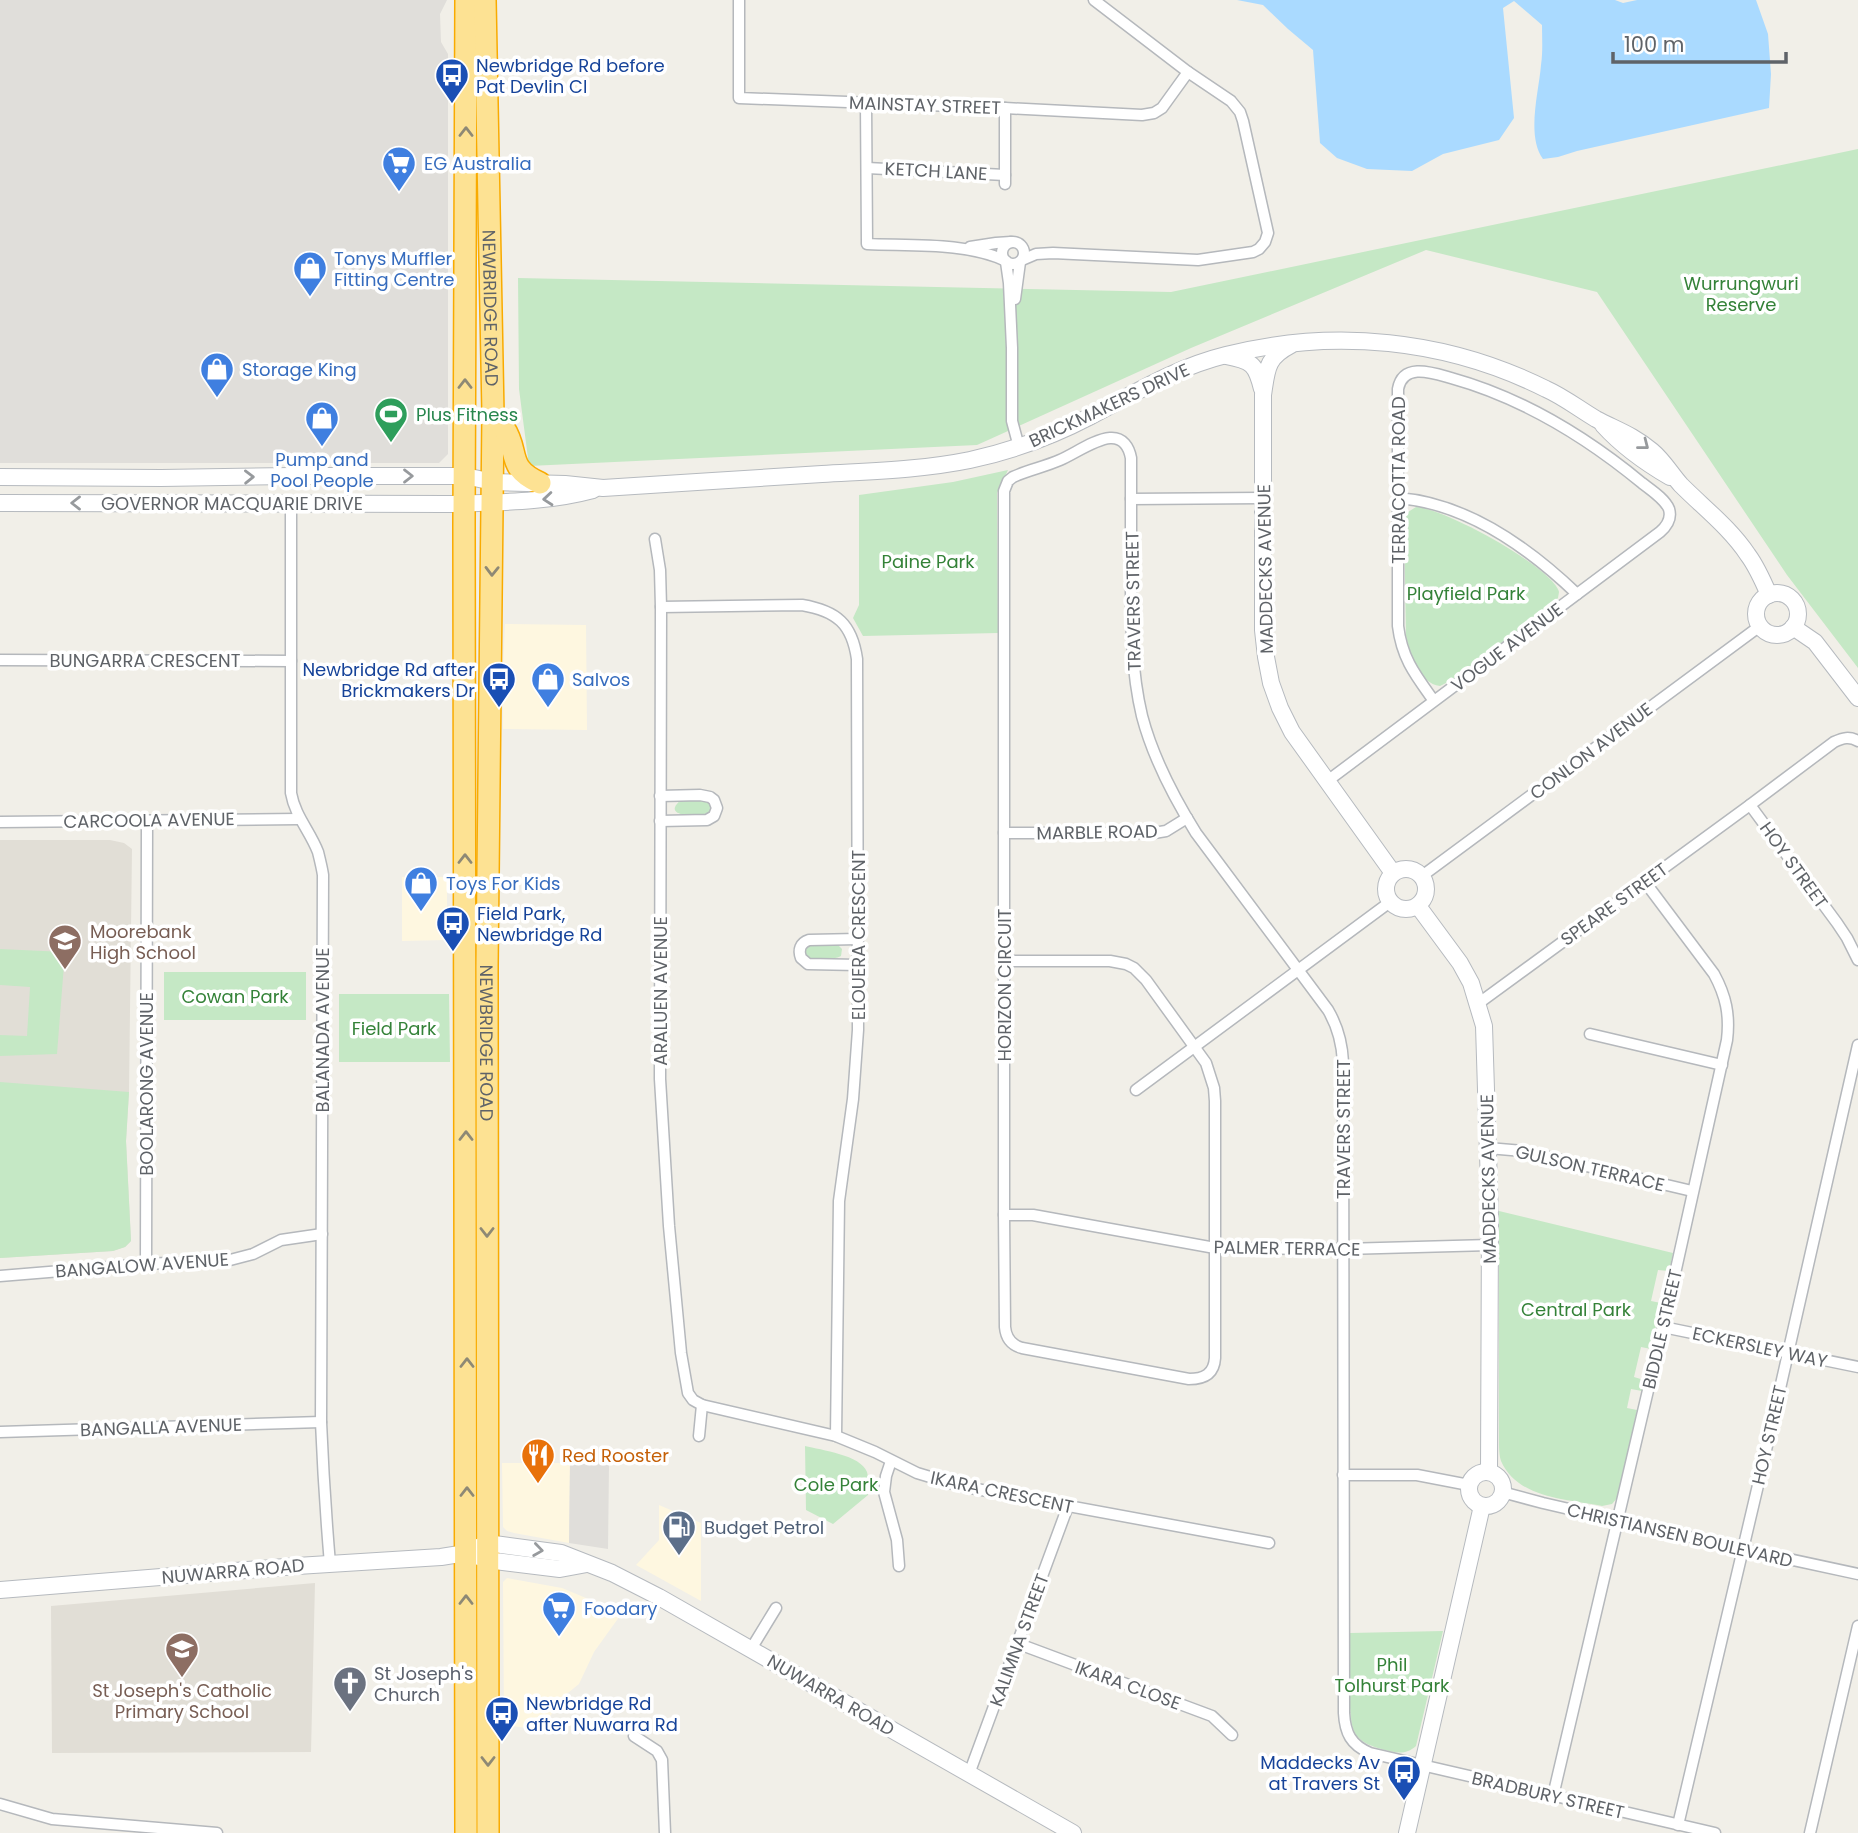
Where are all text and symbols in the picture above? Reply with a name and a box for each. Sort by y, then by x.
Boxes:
scale bar [1613,21,1786,65]
text: 100 m [1624,30,1684,59]
place label: Newbridge Rd before Pat Devlin Cl [476,53,665,99]
bus stop icon: Newbridge Rd before Pat Devlin Cl [433,56,471,105]
street label: MAINSTAY STREET [849,90,1002,120]
one-way arrow [458,126,474,136]
supermarket icon: EG Australia [380,144,418,193]
place label: EG Australia [424,151,532,176]
street label: KETCH LANE [884,156,988,186]
street label: NEWBRIDGE ROAD [477,229,505,387]
place label: Tonys Muffler Fitting Centre [334,246,455,292]
shop icon: Tonys Muffler Fitting Centre [291,249,329,298]
park label: Wurrungwuri Reserve [1683,271,1799,317]
shop icon: Storage King [198,350,236,399]
place label: Storage King [242,357,357,382]
street label: BRICKMAKERS DRIVE [1025,357,1193,453]
one-way arrow [457,378,473,388]
sports icon: Plus Fitness [372,395,410,444]
street label: TERRACOTTA ROAD [1386,396,1411,564]
shop icon: Pump and Pool People [303,399,341,448]
place label: Plus Fitness [416,402,518,427]
one-way arrow [1636,436,1649,449]
place label: Pump and Pool People [270,447,374,493]
one-way arrow [404,468,414,484]
one-way arrow [244,469,255,484]
street label: MADDECKS AVENUE [1251,484,1279,654]
street label: GOVERNOR MACQUARIE DRIVE [101,491,363,516]
one-way arrow [543,491,554,506]
one-way arrow [70,495,80,511]
street label: TRAVERS STREET [1119,531,1147,671]
park label: Paine Park [881,549,975,574]
one-way arrow [484,566,500,577]
park label: Playfield Park [1407,581,1526,606]
street label: VOGUE AVENUE [1446,597,1568,697]
street label: BUNGARRA CRESCENT [50,648,241,673]
place label: Newbridge Rd after Brickmakers Dr [302,657,475,703]
bus stop icon: Newbridge Rd after Brickmakers Dr [480,660,518,709]
shop icon: Salvos [529,660,567,709]
place label: Salvos [572,667,630,692]
street label: CONLON AVENUE [1525,697,1657,805]
street label: CARCOOLA AVENUE [63,806,235,834]
street label: HOY STREET [1754,817,1834,914]
street label: MARBLE ROAD [1036,818,1158,846]
street label: ELOUERA CRESCENT [846,849,871,1020]
one-way arrow [457,853,473,864]
street label: SPEARE STREET [1555,856,1673,951]
shop icon: Toys For Kids [402,864,440,913]
place label: Toys For Kids [446,871,560,896]
place label: Field Park, Newbridge Rd [477,901,602,947]
bus stop icon: Field Park, Newbridge Rd [434,904,472,953]
street label: HORIZON CIRCUIT [992,908,1017,1061]
street label: ARALUEN AVENUE [648,916,673,1066]
place label: Moorebank High School [90,919,196,965]
school or university icon: Moorebank High School [46,922,84,971]
street label: BALANADA AVENUE [310,947,335,1113]
street label: NEWBRIDGE ROAD [474,965,500,1121]
park label: Cowan Park [181,984,289,1009]
street label: BOOLARONG AVENUE [134,992,159,1176]
park label: Field Park [352,1016,437,1041]
street label: TRAVERS STREET [1331,1059,1356,1199]
street label: MADDECKS AVENUE [1474,1094,1502,1264]
one-way arrow [458,1130,474,1140]
street label: GULSON TERRACE [1513,1139,1667,1197]
one-way arrow [479,1227,495,1237]
street label: PALMER TERRACE [1213,1234,1361,1262]
street label: BANGALOW AVENUE [54,1246,230,1284]
street label: BIDDLE STREET [1636,1266,1688,1391]
park label: Central Park [1521,1297,1632,1322]
street label: ECKERSLEY WAY [1690,1321,1830,1374]
one-way arrow [459,1357,474,1368]
street label: HOY STREET [1745,1383,1793,1487]
street label: BANGALLA AVENUE [80,1412,242,1442]
restaurant icon: Red Rooster [519,1436,557,1485]
place label: Red Rooster [562,1443,669,1468]
street label: IKARA CRESCENT [928,1465,1076,1519]
park label: Cole Park [794,1472,879,1497]
one-way arrow [459,1487,474,1498]
street label: CHRISTIANSEN BOULEVARD [1565,1497,1795,1573]
fuel station icon: Budget Petrol [660,1508,698,1557]
place label: Budget Petrol [704,1515,824,1540]
one-way arrow [532,1542,544,1557]
street label: NUWARRA ROAD [161,1552,305,1590]
street label: KALIMNA STREET [983,1570,1055,1710]
supermarket icon: Foodary [540,1589,578,1638]
one-way arrow [458,1594,474,1605]
place label: Foodary [584,1596,657,1621]
school or university icon: St Joseph's Catholic Primary School [163,1630,201,1679]
street label: NUWARRA ROAD [763,1648,899,1742]
park label: Phil Tolhurst Park [1335,1652,1450,1698]
street label: IKARA CLOSE [1072,1654,1184,1716]
place label: St Joseph's Church [374,1661,474,1707]
church icon: St Joseph's Church [331,1664,369,1713]
place label: St Joseph's Catholic Primary School [92,1678,272,1724]
place label: Newbridge Rd after Nuwarra Rd [526,1691,678,1737]
bus stop icon: Newbridge Rd after Nuwarra Rd [483,1694,521,1743]
place label: Maddecks Av at Travers St [1260,1750,1380,1796]
bus stop icon: Maddecks Av at Travers St [1385,1753,1423,1802]
one-way arrow [480,1756,496,1767]
street label: BRADBURY STREET [1469,1765,1627,1825]

